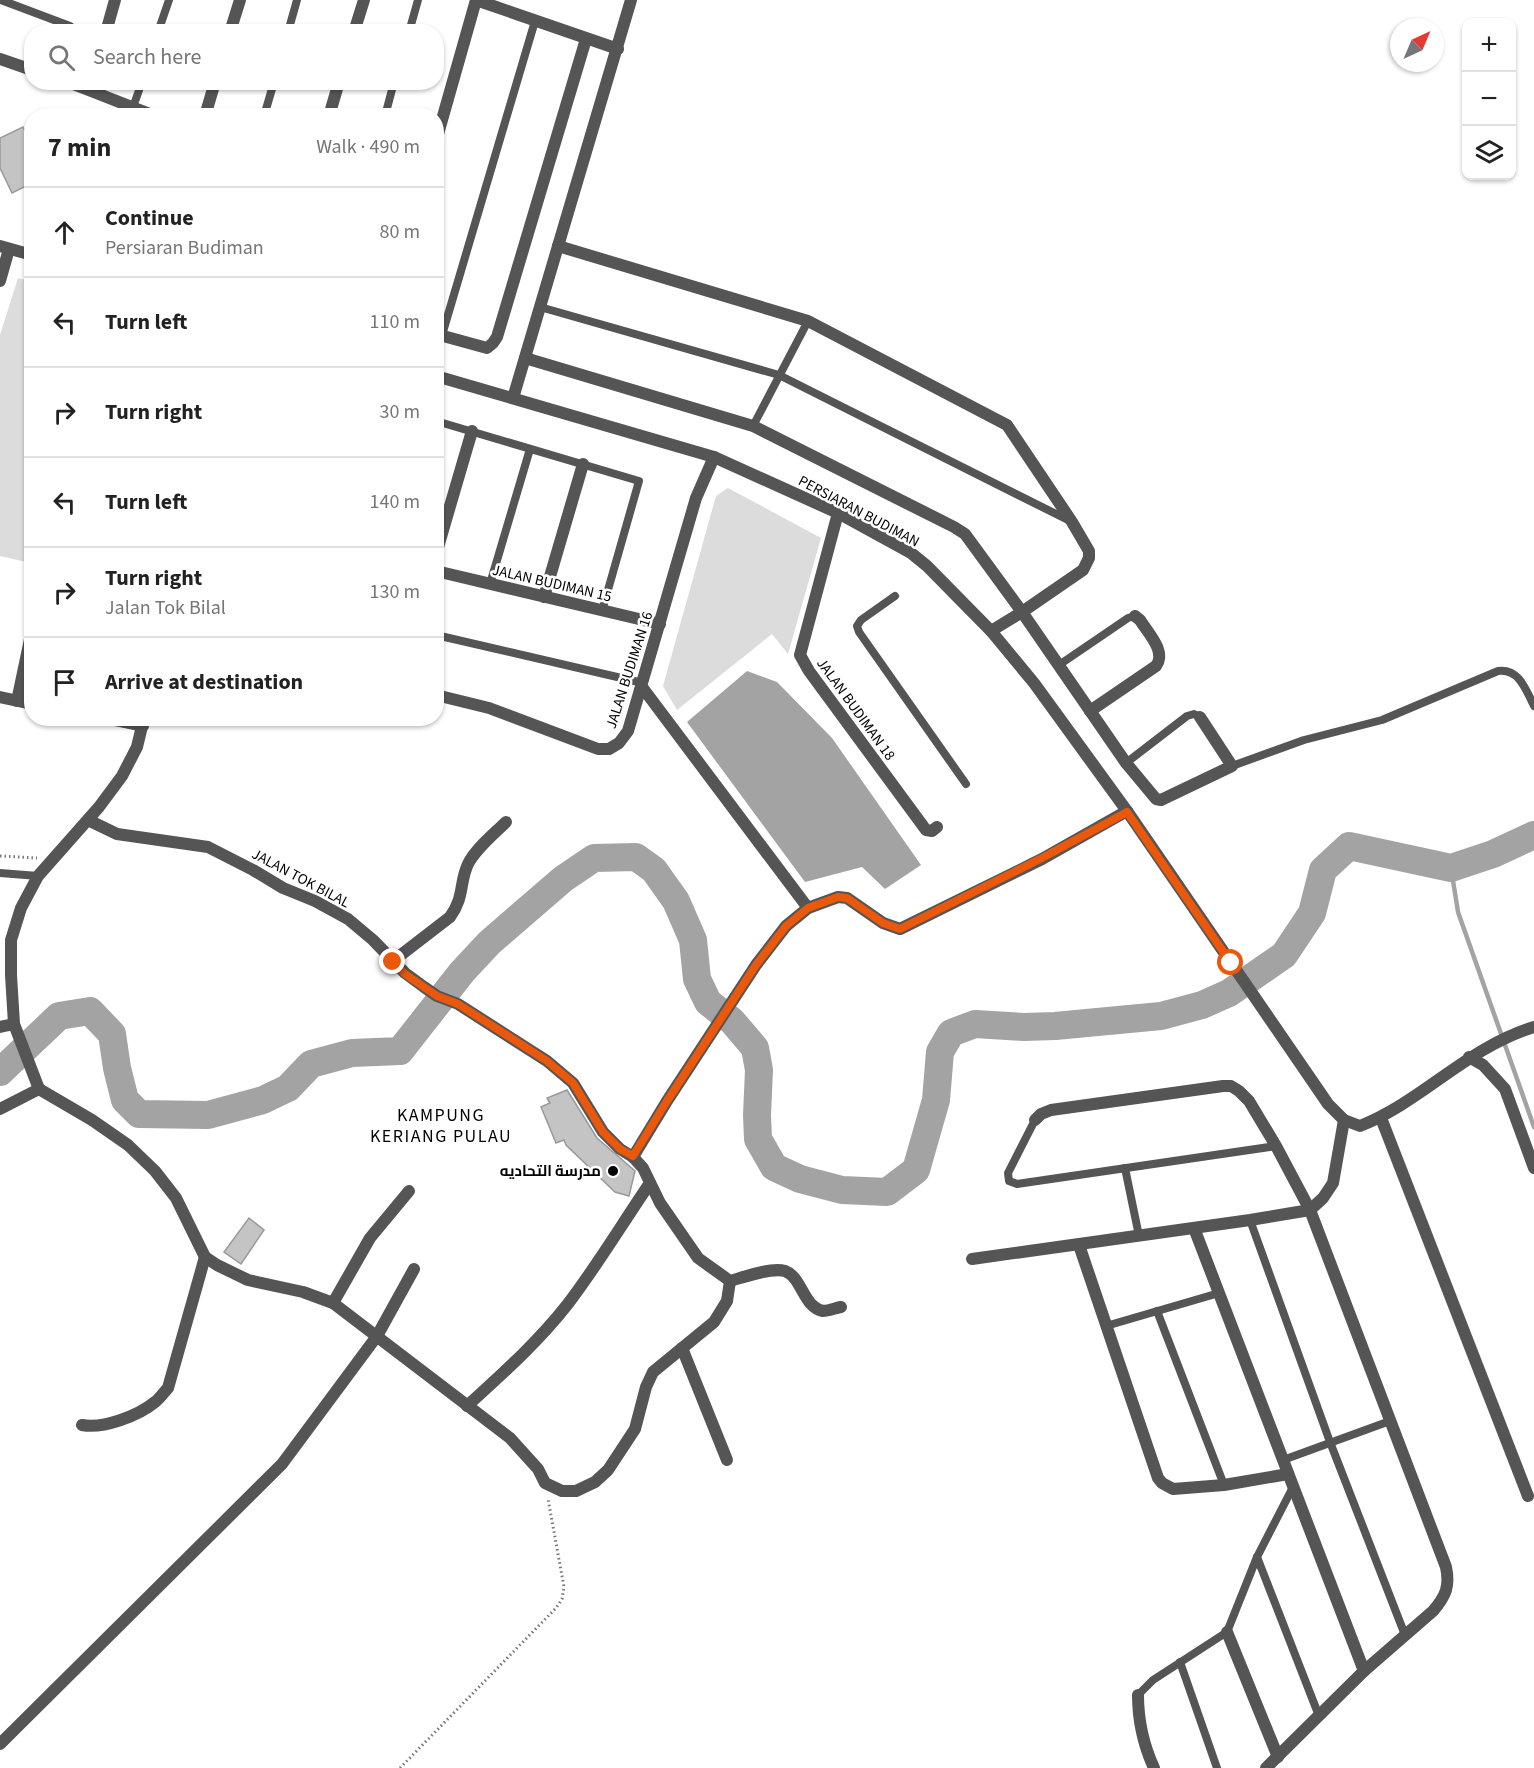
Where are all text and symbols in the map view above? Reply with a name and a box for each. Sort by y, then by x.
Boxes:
north arrow [1390,18,1444,72]
map controls [1462,18,1516,180]
button: + [1462,18,1516,72]
search box [24,24,444,90]
icon: search [45,41,78,74]
text: Search here [93,41,201,73]
button: − [1462,72,1516,126]
button: layers [1462,126,1516,180]
text: 7 min [48,129,111,166]
text: Walk · 490 m [316,133,420,161]
text: Continue [105,202,194,234]
icon: ahead [48,216,81,249]
text: 80 m [380,218,420,246]
text: Persiaran Budiman [105,234,264,262]
icon: left [48,306,81,339]
text: Turn left [105,306,187,338]
text: 110 m [370,308,420,336]
icon: right [48,396,81,429]
text: Turn right [105,396,202,428]
text: 30 m [380,398,420,426]
street label: PERSIARAN BUDIMAN [794,471,923,552]
icon: left [48,486,81,519]
text: Turn left [105,486,187,518]
text: 140 m [370,488,420,516]
street label: JALAN BUDIMAN 15 [490,560,614,607]
text: Turn right [105,562,202,594]
icon: right [48,576,81,609]
text: 130 m [370,578,420,606]
text: Jalan Tok Bilal [105,594,226,622]
street label: JALAN BUDIMAN 16 [601,609,658,731]
street label: JALAN BUDIMAN 18 [811,654,900,765]
icon: arrive [48,666,81,699]
text: Arrive at destination [105,666,303,698]
street label: JALAN TOK BILAL [248,844,354,913]
route end [379,948,405,974]
route start [1217,949,1243,975]
district label: KAMPUNG KERIANG PULAU [370,1103,512,1149]
place label: مدرسة التحاديه [500,1161,601,1182]
marker: مدرسة التحاديه [606,1164,620,1178]

